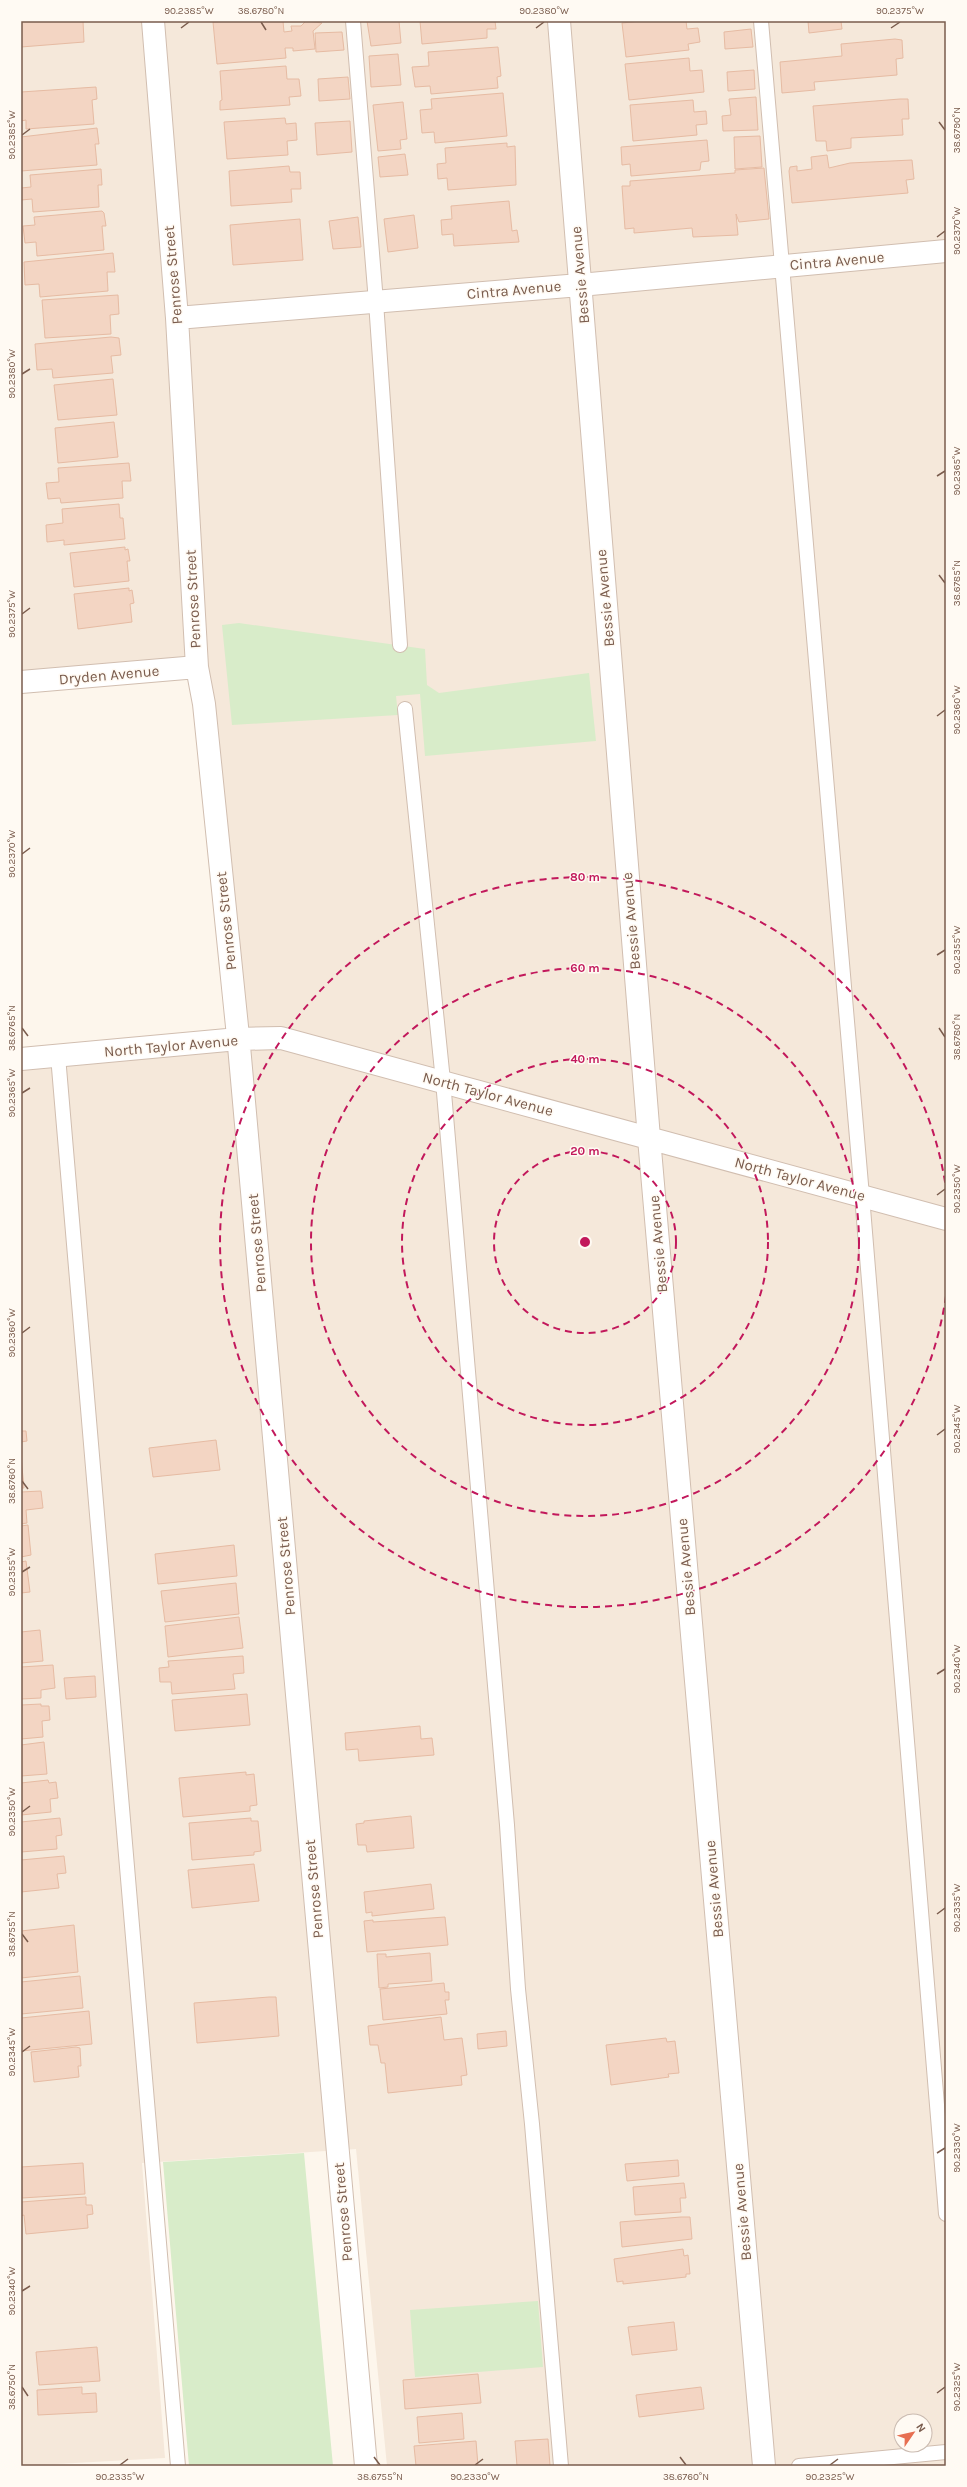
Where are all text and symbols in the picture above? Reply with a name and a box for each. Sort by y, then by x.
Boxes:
text: 90.2385°W [164,5,214,17]
text: 38.6780°N [238,5,284,17]
text: 90.2380°W [519,5,569,17]
text: 90.2375°W [876,5,924,17]
text: 38.6790°N [951,107,963,153]
text: 90.2385°W [6,110,18,160]
text: 90.2370°W [951,207,963,255]
street label: Penrose Street [160,225,186,325]
street label: Bessie Avenue [567,225,593,325]
street label: Cintra Avenue [789,248,885,274]
street label: Cintra Avenue [466,277,562,303]
text: 90.2380°W [6,349,18,399]
text: 90.2365°W [951,446,963,495]
street label: Bessie Avenue [592,548,618,648]
street label: Penrose Street [181,549,205,649]
text: 38.6785°N [951,560,963,606]
text: 90.2375°W [6,590,18,638]
street label: Dryden Avenue [58,662,160,688]
text: 90.2360°W [951,685,963,735]
text: 90.2370°W [6,830,18,878]
street label: Penrose Street [212,870,240,971]
text: 80 m [570,870,600,884]
street label: Bessie Avenue [618,871,644,971]
text: 90.2355°W [951,926,963,974]
text: 60 m [570,961,600,975]
text: 38.6765°N [6,1005,18,1051]
text: 38.6780°N [951,1014,963,1060]
street label: North Taylor Avenue [103,1031,239,1061]
text: 40 m [570,1052,600,1066]
text: 90.2365°W [6,1068,18,1117]
street label: North Taylor Avenue [421,1068,555,1120]
text: 20 m [570,1144,600,1158]
street label: North Taylor Avenue [733,1153,867,1205]
text: 90.2350°W [951,1164,963,1214]
street label: Penrose Street [244,1193,270,1293]
street label: Bessie Avenue [645,1194,671,1294]
centre of rings [578,1235,592,1249]
text: 90.2360°W [6,1308,18,1358]
text: 90.2345°W [951,1405,963,1453]
text: 38.6760°N [6,1458,18,1504]
street label: Penrose Street [273,1516,299,1616]
street label: Bessie Avenue [673,1517,699,1617]
text: 90.2355°W [6,1548,18,1596]
text: 90.2340°W [951,1644,963,1694]
text: 90.2350°W [6,1787,18,1837]
street label: Penrose Street [301,1839,327,1939]
street label: Bessie Avenue [701,1839,727,1939]
text: 90.2335°W [951,1883,963,1933]
text: 38.6755°N [6,1911,18,1957]
text: 90.2345°W [6,2028,18,2076]
text: 90.2330°W [951,2123,963,2173]
street label: Penrose Street [330,2162,356,2262]
street label: Bessie Avenue [729,2162,755,2262]
text: 90.2340°W [6,2266,18,2316]
text: 90.2325°W [951,2362,963,2412]
text: 38.6750°N [6,2364,18,2410]
north arrow [893,2413,933,2453]
text: N [913,2421,928,2435]
text: 90.2335°W [95,2471,145,2483]
text: 38.6755°N [357,2471,403,2483]
text: 90.2330°W [450,2471,500,2483]
text: 38.6760°N [663,2471,709,2483]
text: 90.2325°W [805,2471,855,2483]

